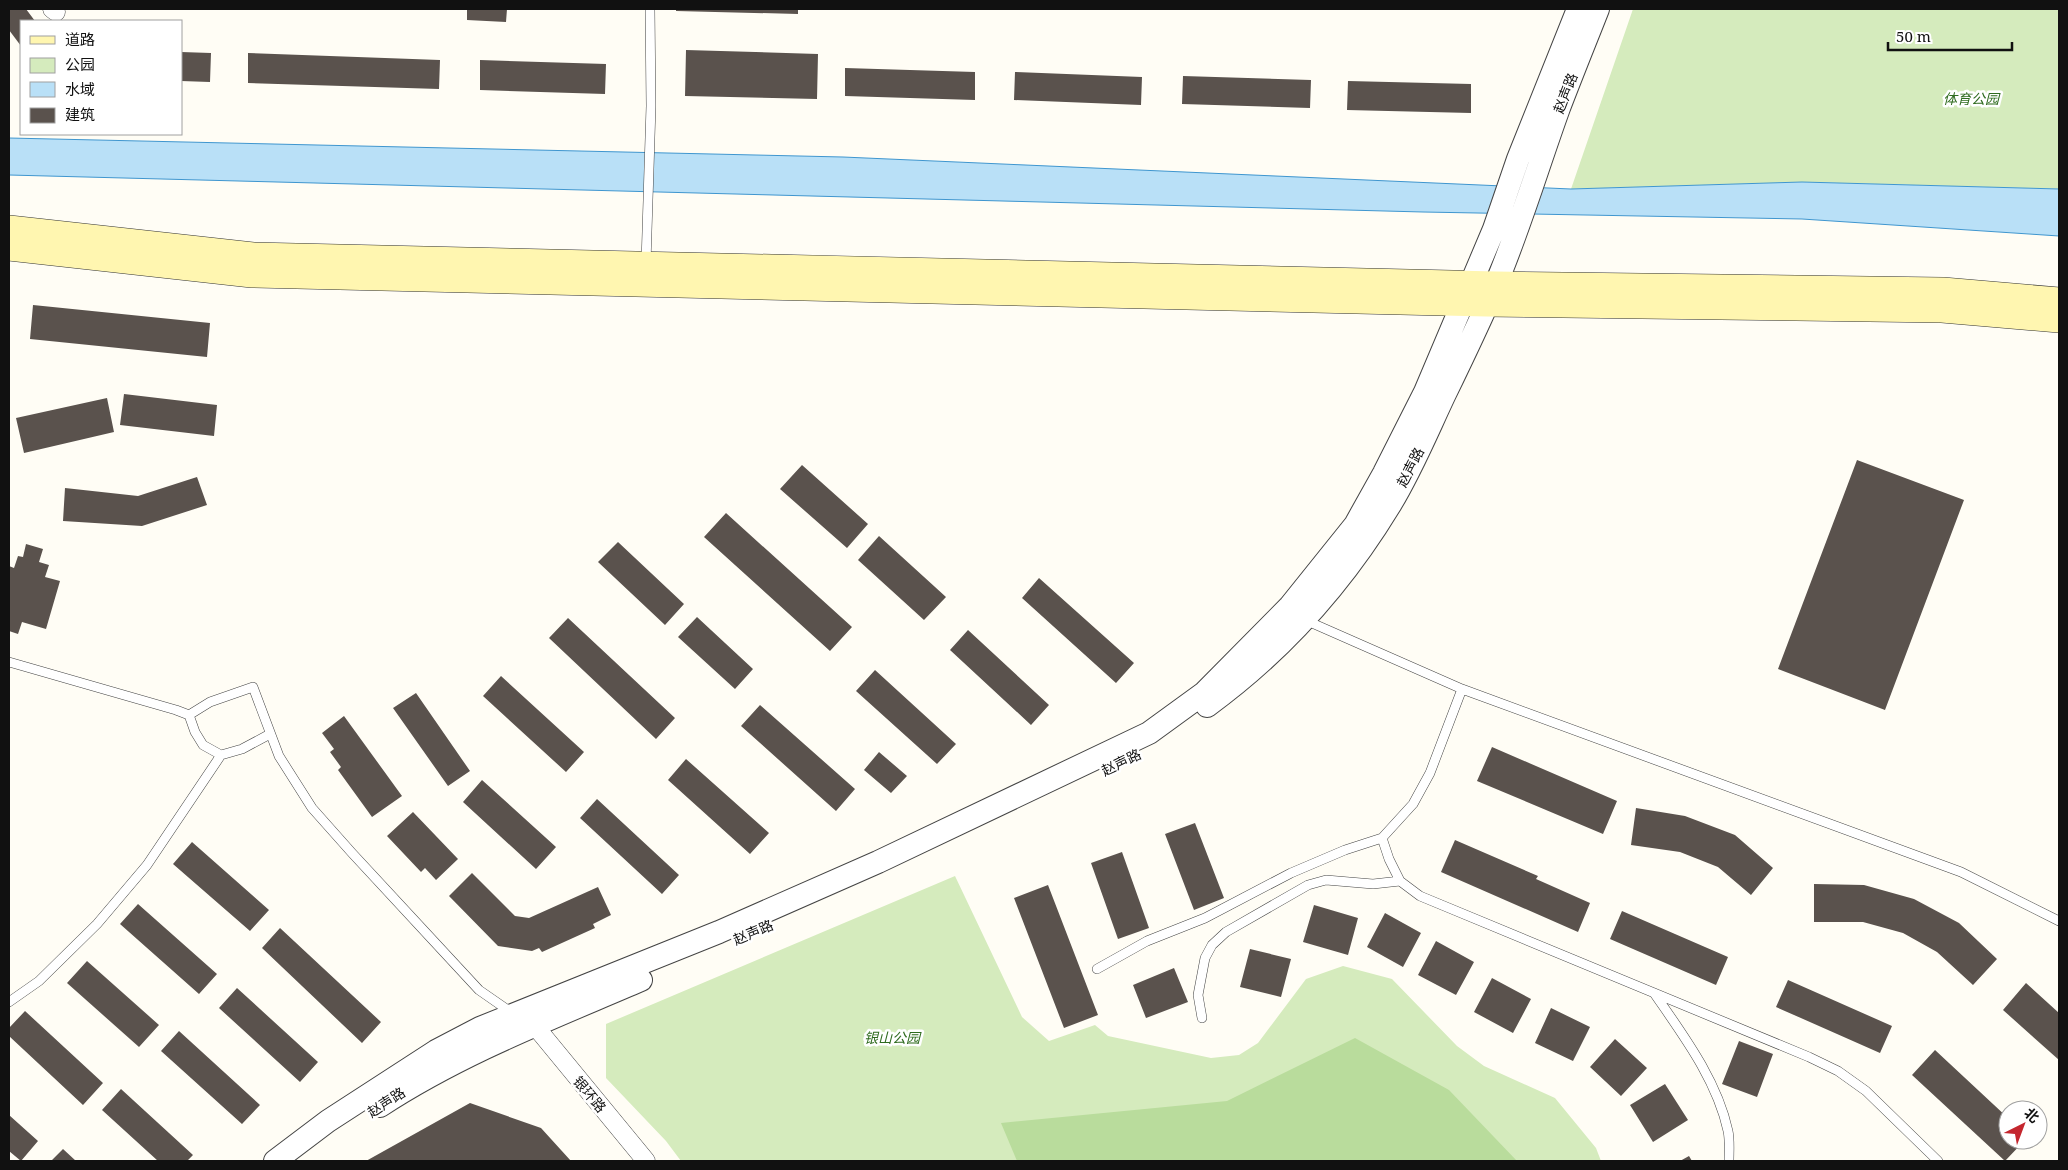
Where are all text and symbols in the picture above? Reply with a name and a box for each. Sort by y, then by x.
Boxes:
legend [20,20,182,135]
scale bar [1888,20,2012,52]
text: 50 m [1896,26,1931,46]
text: 道路 [65,29,95,49]
text: 公园 [65,54,95,74]
street label: 赵声路 [1548,70,1581,117]
text: 水域 [65,79,95,99]
park label: 体育公园 [1943,89,2001,108]
text: 建筑 [65,104,95,124]
street label: 赵声路 [1392,444,1428,491]
street label: 赵声路 [1097,744,1144,780]
street label: 赵声路 [729,915,776,949]
park label: 银山公园 [864,1028,922,1047]
street label: 银环路 [569,1072,611,1116]
street label: 赵声路 [362,1083,409,1122]
north arrow [1998,1100,2048,1150]
text: 北 [2020,1103,2044,1127]

